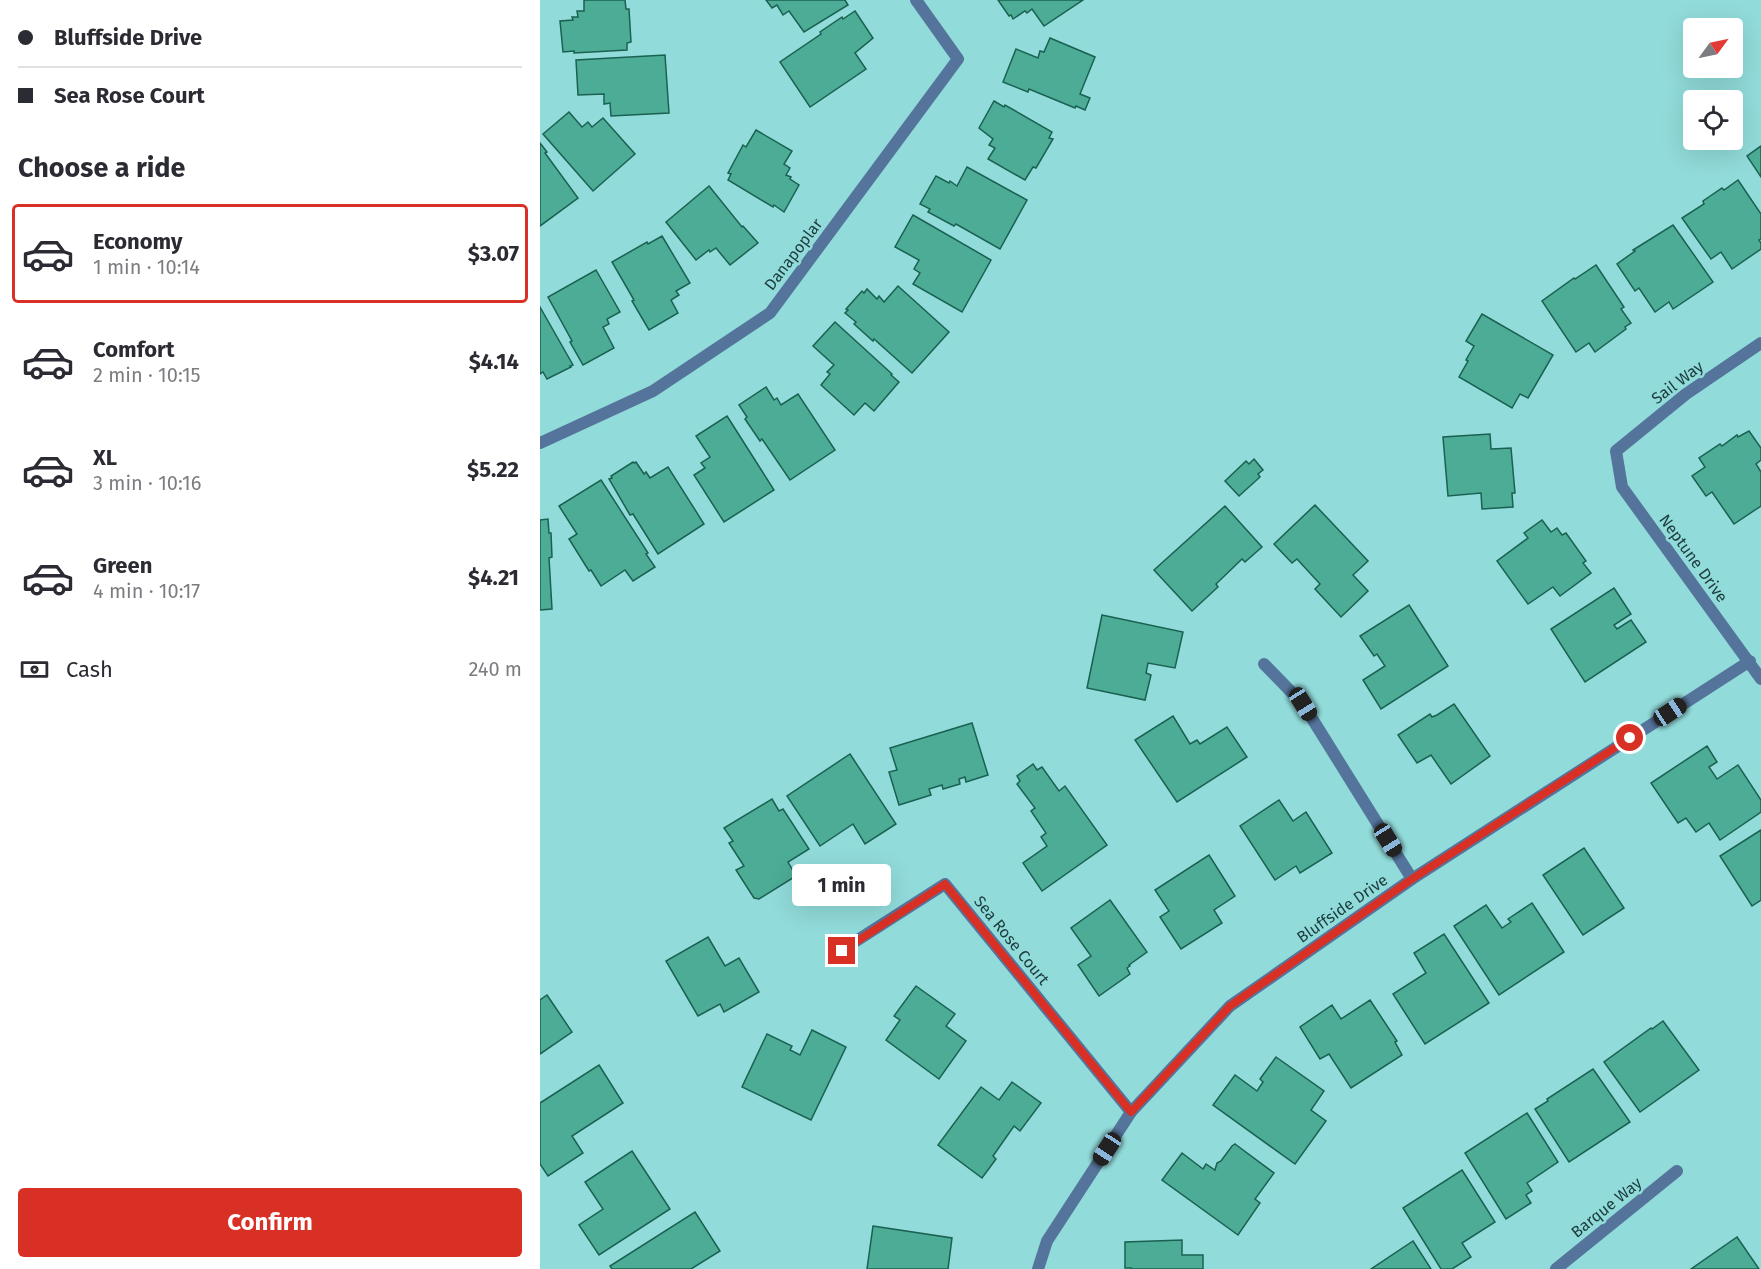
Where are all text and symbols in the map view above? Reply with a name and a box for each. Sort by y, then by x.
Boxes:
north arrow [1683,18,1743,78]
map controls [1683,18,1743,150]
text: Bluffside Drive [54,24,202,51]
text: Sea Rose Court [54,82,205,109]
button: locate [1683,90,1743,150]
text: Choose a ride [18,152,185,184]
street label: Danapoplar [760,214,827,294]
icon: car [21,227,75,281]
text: Economy [93,228,182,255]
text: $3.07 [468,240,519,267]
text: 1 min · 10:14 [93,255,200,279]
icon: car [21,335,75,389]
text: Comfort [93,336,174,363]
text: $4.14 [469,348,519,375]
street label: Sail Way [1648,357,1707,408]
text: 2 min · 10:15 [93,363,201,387]
icon: car [21,443,75,497]
text: XL [93,444,117,471]
text: $5.22 [467,456,519,483]
text: 3 min · 10:16 [93,471,201,495]
street label: Neptune Drive [1655,511,1732,606]
icon: car [21,551,75,605]
text: Green [93,552,152,579]
text: $4.21 [468,564,519,591]
text: 4 min · 10:17 [93,579,200,603]
icon: cash [18,653,51,686]
text: Cash [66,656,113,683]
text: 240 m [468,657,522,681]
car [1286,684,1320,724]
car [1650,695,1690,729]
route start [1616,724,1643,751]
car [1371,820,1405,860]
callout: 1 min [792,864,892,906]
street label: Bluffside Drive [1293,870,1391,947]
text: 1 min [817,873,866,897]
street label: Sea Rose Court [970,892,1053,989]
route end [828,937,855,964]
car [1090,1129,1124,1169]
street label: Barque Way [1567,1173,1645,1242]
button: Confirm [18,1188,522,1257]

